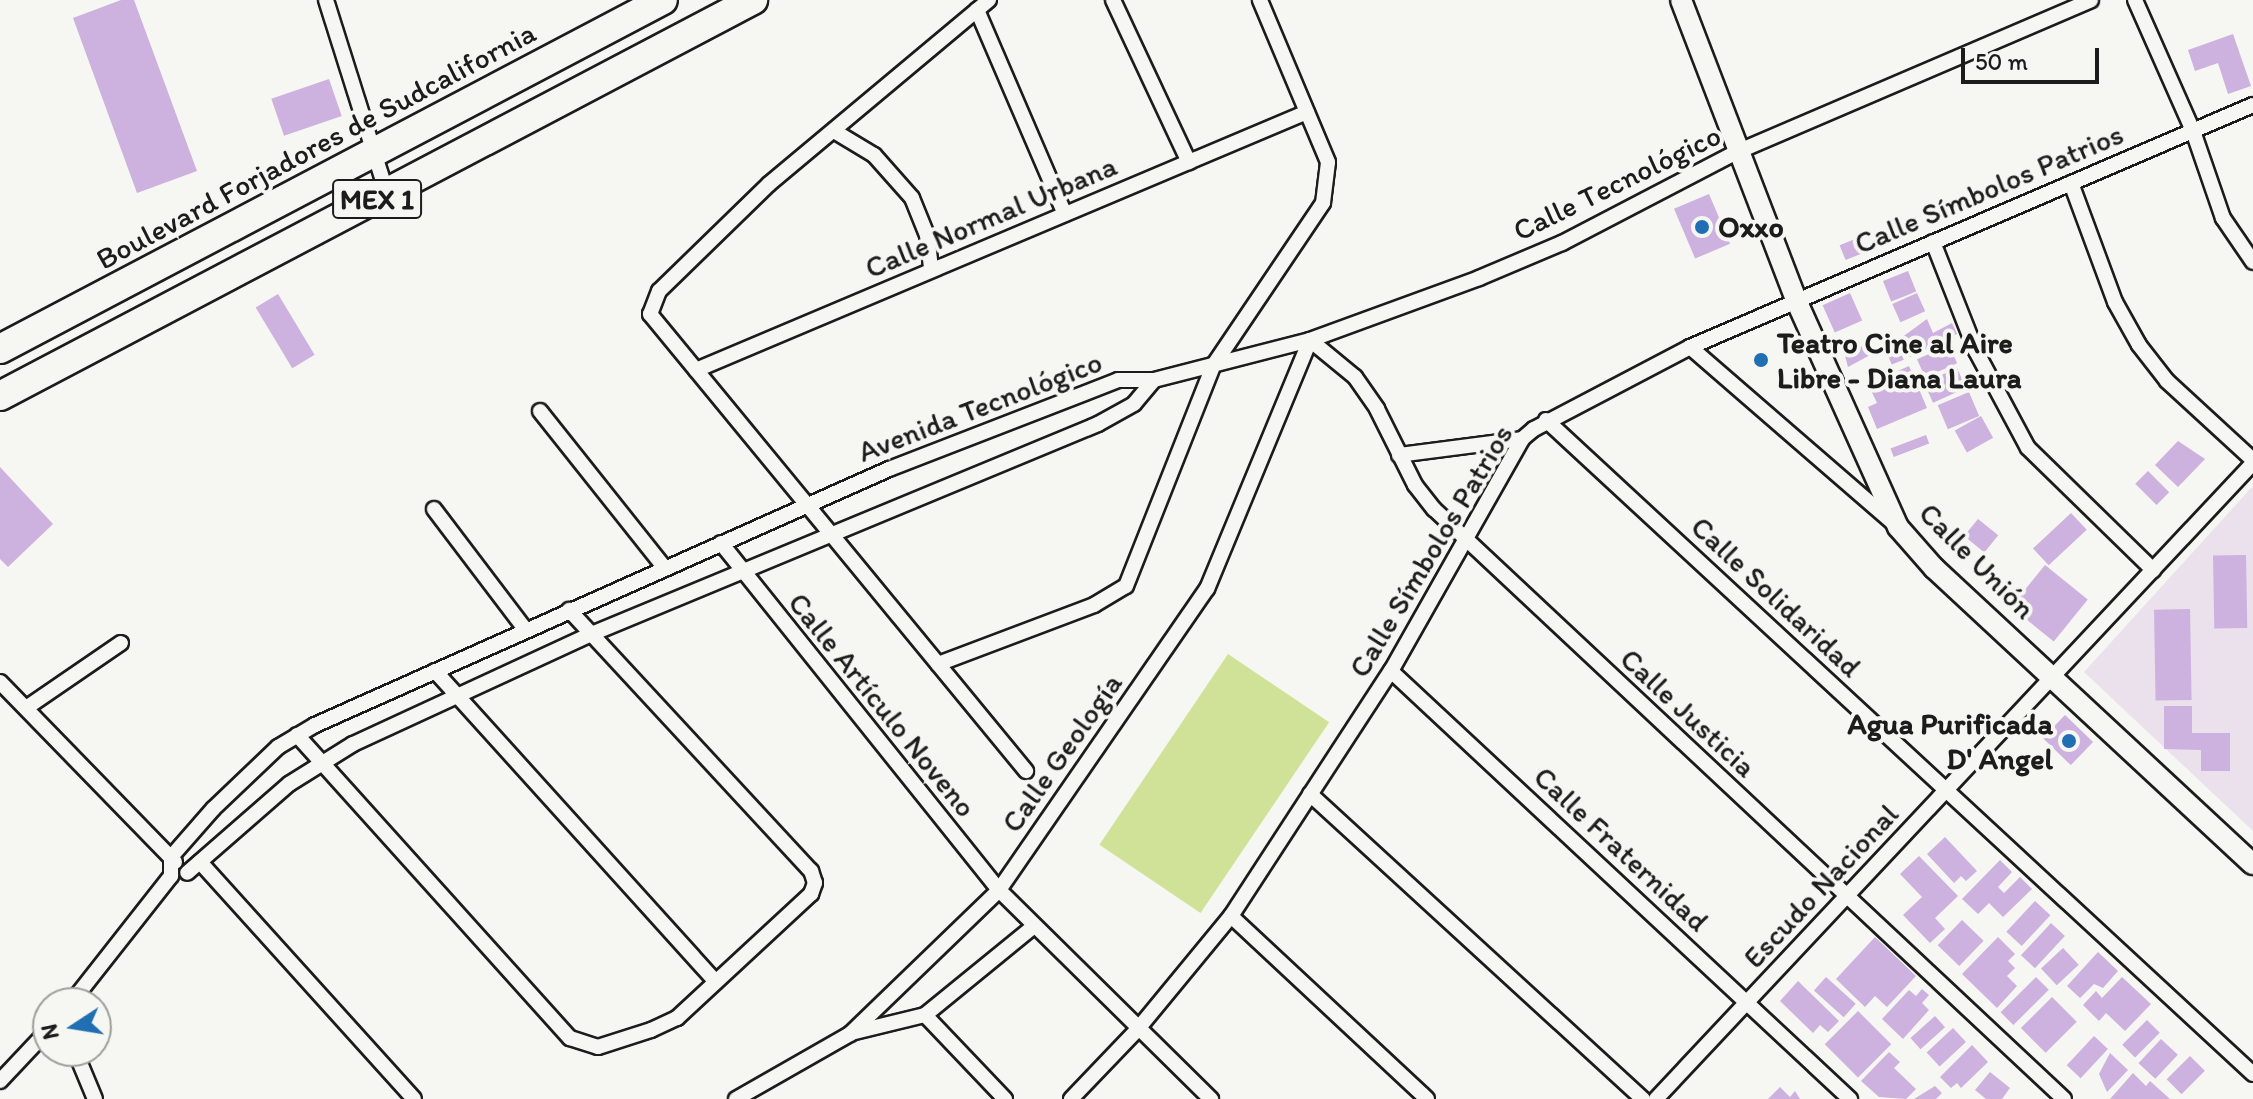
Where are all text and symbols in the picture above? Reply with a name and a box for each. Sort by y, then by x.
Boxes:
street label: Boulevard Forjadores de Sudcalifornia [91,15,541,277]
scale bar [1965,32,2103,82]
text: 50 m [1975,47,2028,76]
street label: Calle Símbolos Patrios [1849,116,2129,262]
street label: Calle Tecnológico [1509,118,1725,248]
street label: Calle Normal Urbana [860,148,1122,286]
road number: MEX 1 [331,175,423,223]
place label: Oxxo [1718,209,1784,245]
marker: Oxxo [1693,218,1711,236]
place label: Teatro Cine al Aire Libre - Diana Laura [1777,325,2023,396]
street label: Avenida Tecnológico [853,344,1107,470]
marker: Teatro Cine al Aire Libre - Diana Laura [1752,351,1770,369]
street label: Calle Símbolos Patrios [1341,418,1521,684]
street label: Calle Unión [1912,496,2042,626]
street label: Calle Solidaridad [1683,509,1869,685]
street label: Calle Artículo Noveno [780,585,984,825]
street label: Calle Justicia [1612,641,1764,785]
street label: Calle Geología [994,667,1130,839]
place label: Agua Purificada D' Angel [1847,706,2053,776]
marker: Agua Purificada D' Angel [2060,732,2078,750]
street label: Calle Fraternidad [1526,759,1716,939]
street label: Escudo Nacional [1736,796,1906,976]
north arrow [32,987,112,1067]
text: N [35,1022,65,1042]

